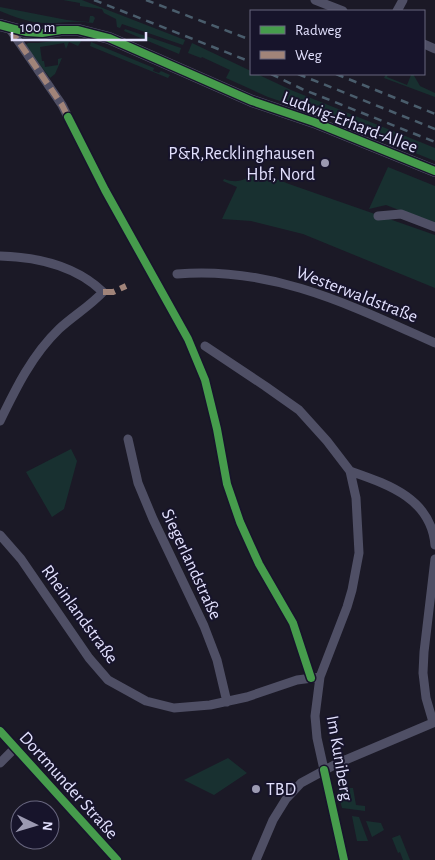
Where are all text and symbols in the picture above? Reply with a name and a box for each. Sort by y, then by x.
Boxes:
scale bar [12,10,146,42]
legend [250,10,425,75]
text: 100 m [20,20,55,35]
text: Radweg [295,23,342,38]
text: Weg [295,48,323,63]
street label: Ludwig-Erhard-Allee [279,89,420,157]
place label: P&R,Recklinghausen Hbf, Nord [168,145,315,184]
marker: P&R,Recklinghausen Hbf, Nord [319,157,331,169]
street label: Westerwaldstraße [293,263,420,326]
street label: Siegerlandstraße [158,506,225,622]
street label: Rheinlandstraße [38,562,121,667]
street label: Im Kuniberg [323,714,355,802]
street label: Dortmunder Straße [16,729,121,843]
place label: TBD [266,781,296,799]
marker: TBD [250,783,262,795]
north arrow [10,800,60,850]
text: N [40,821,54,832]

